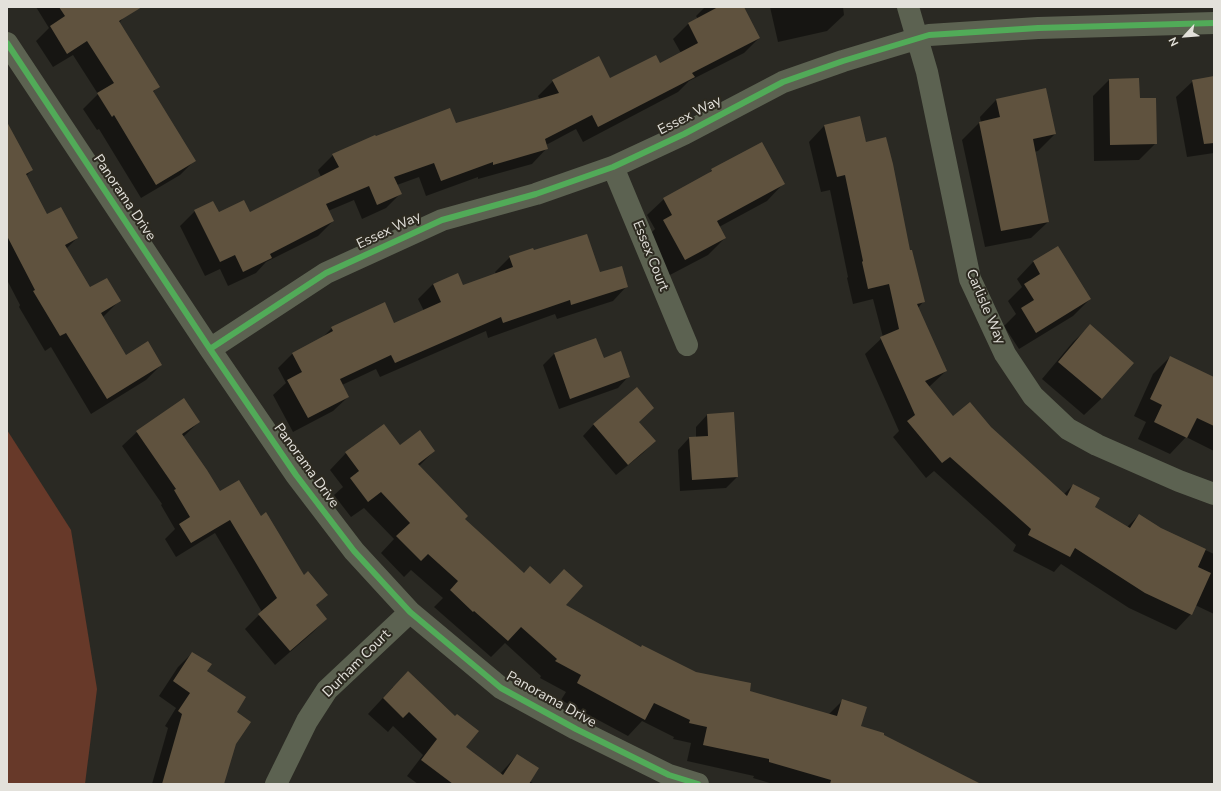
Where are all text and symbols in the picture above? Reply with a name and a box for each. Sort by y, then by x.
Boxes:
north arrow [1165,16,1205,56]
text: N [1165,34,1182,48]
street label: Essex Way [655,93,725,139]
street label: Panorama Drive [89,152,159,244]
street label: Essex Way [354,209,424,253]
street label: Essex Court [628,218,672,294]
street label: Carlisle Way [962,267,1008,347]
street label: Panorama Drive [270,421,342,511]
street label: Durham Court [320,627,394,701]
street label: Panorama Drive [503,668,599,732]

